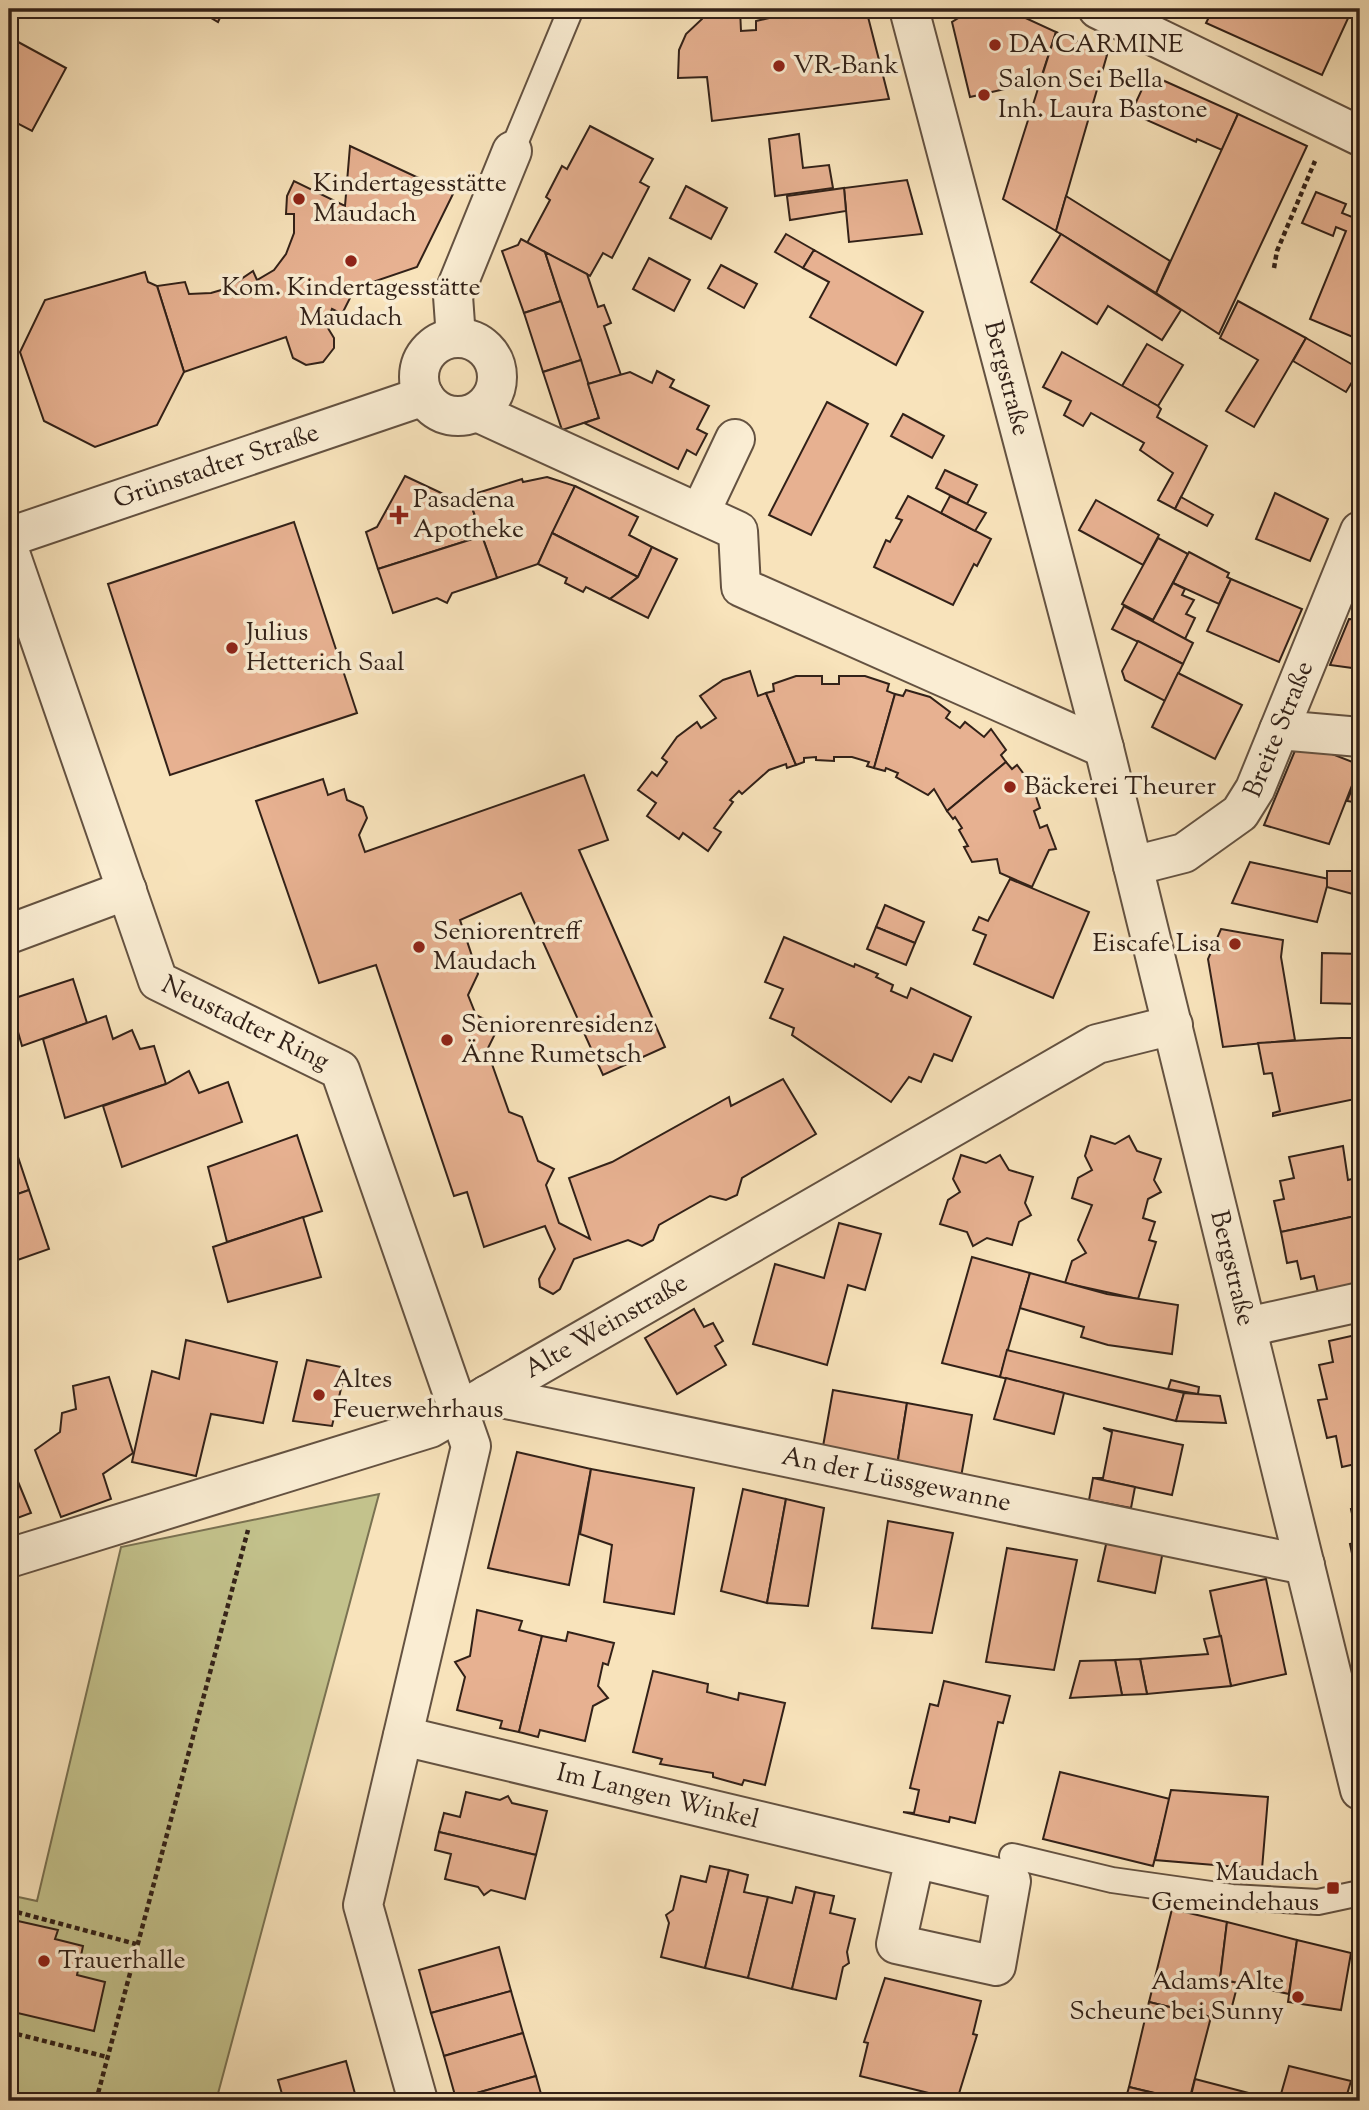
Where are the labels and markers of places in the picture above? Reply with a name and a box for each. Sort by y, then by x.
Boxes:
place label: DA CARMINE [1009,27,1184,64]
marker: DA CARMINE [987,37,1003,53]
place label: VR-Bank [793,48,899,85]
marker: VR-Bank [771,58,787,74]
place label: Salon Sei Bella Inh. Laura Bastone [998,62,1208,129]
marker: Salon Sei Bella Inh. Laura Bastone [976,87,992,103]
place label: Kindertagesstätte Maudach [313,166,507,233]
marker: Kindertagesstätte Maudach [291,191,307,207]
marker: Kom. Kindertagesstätte Maudach [343,253,359,269]
place label: Kom. Kindertagesstätte Maudach [221,270,481,337]
place label: Pasadena Apotheke [413,482,524,549]
marker: Pasadena Apotheke [391,507,407,523]
place label: Julius Hetterich Saal [244,615,405,682]
marker: Julius Hetterich Saal [224,640,240,656]
place label: Bäckerei Theurer [1024,769,1216,806]
marker: Bäckerei Theurer [1002,779,1018,795]
place label: Seniorentreff Maudach [433,914,582,981]
place label: Eiscafe Lisa [1093,926,1221,963]
marker: Eiscafe Lisa [1227,936,1243,952]
marker: Seniorentreff Maudach [411,939,427,955]
place label: Seniorenresidenz Änne Rumetsch [461,1007,654,1074]
marker: Seniorenresidenz Änne Rumetsch [439,1032,455,1048]
place label: Altes Feuerwehrhaus [333,1362,503,1429]
marker: Altes Feuerwehrhaus [311,1387,327,1403]
place label: Maudach Gemeindehaus [1151,1855,1319,1922]
marker: Maudach Gemeindehaus [1325,1880,1341,1896]
place label: Trauerhalle [58,1943,186,1980]
marker: Trauerhalle [36,1953,52,1969]
place label: Adams Alte Scheune bei Sunny [1069,1964,1284,2031]
marker: Adams Alte Scheune bei Sunny [1290,1989,1306,2005]

